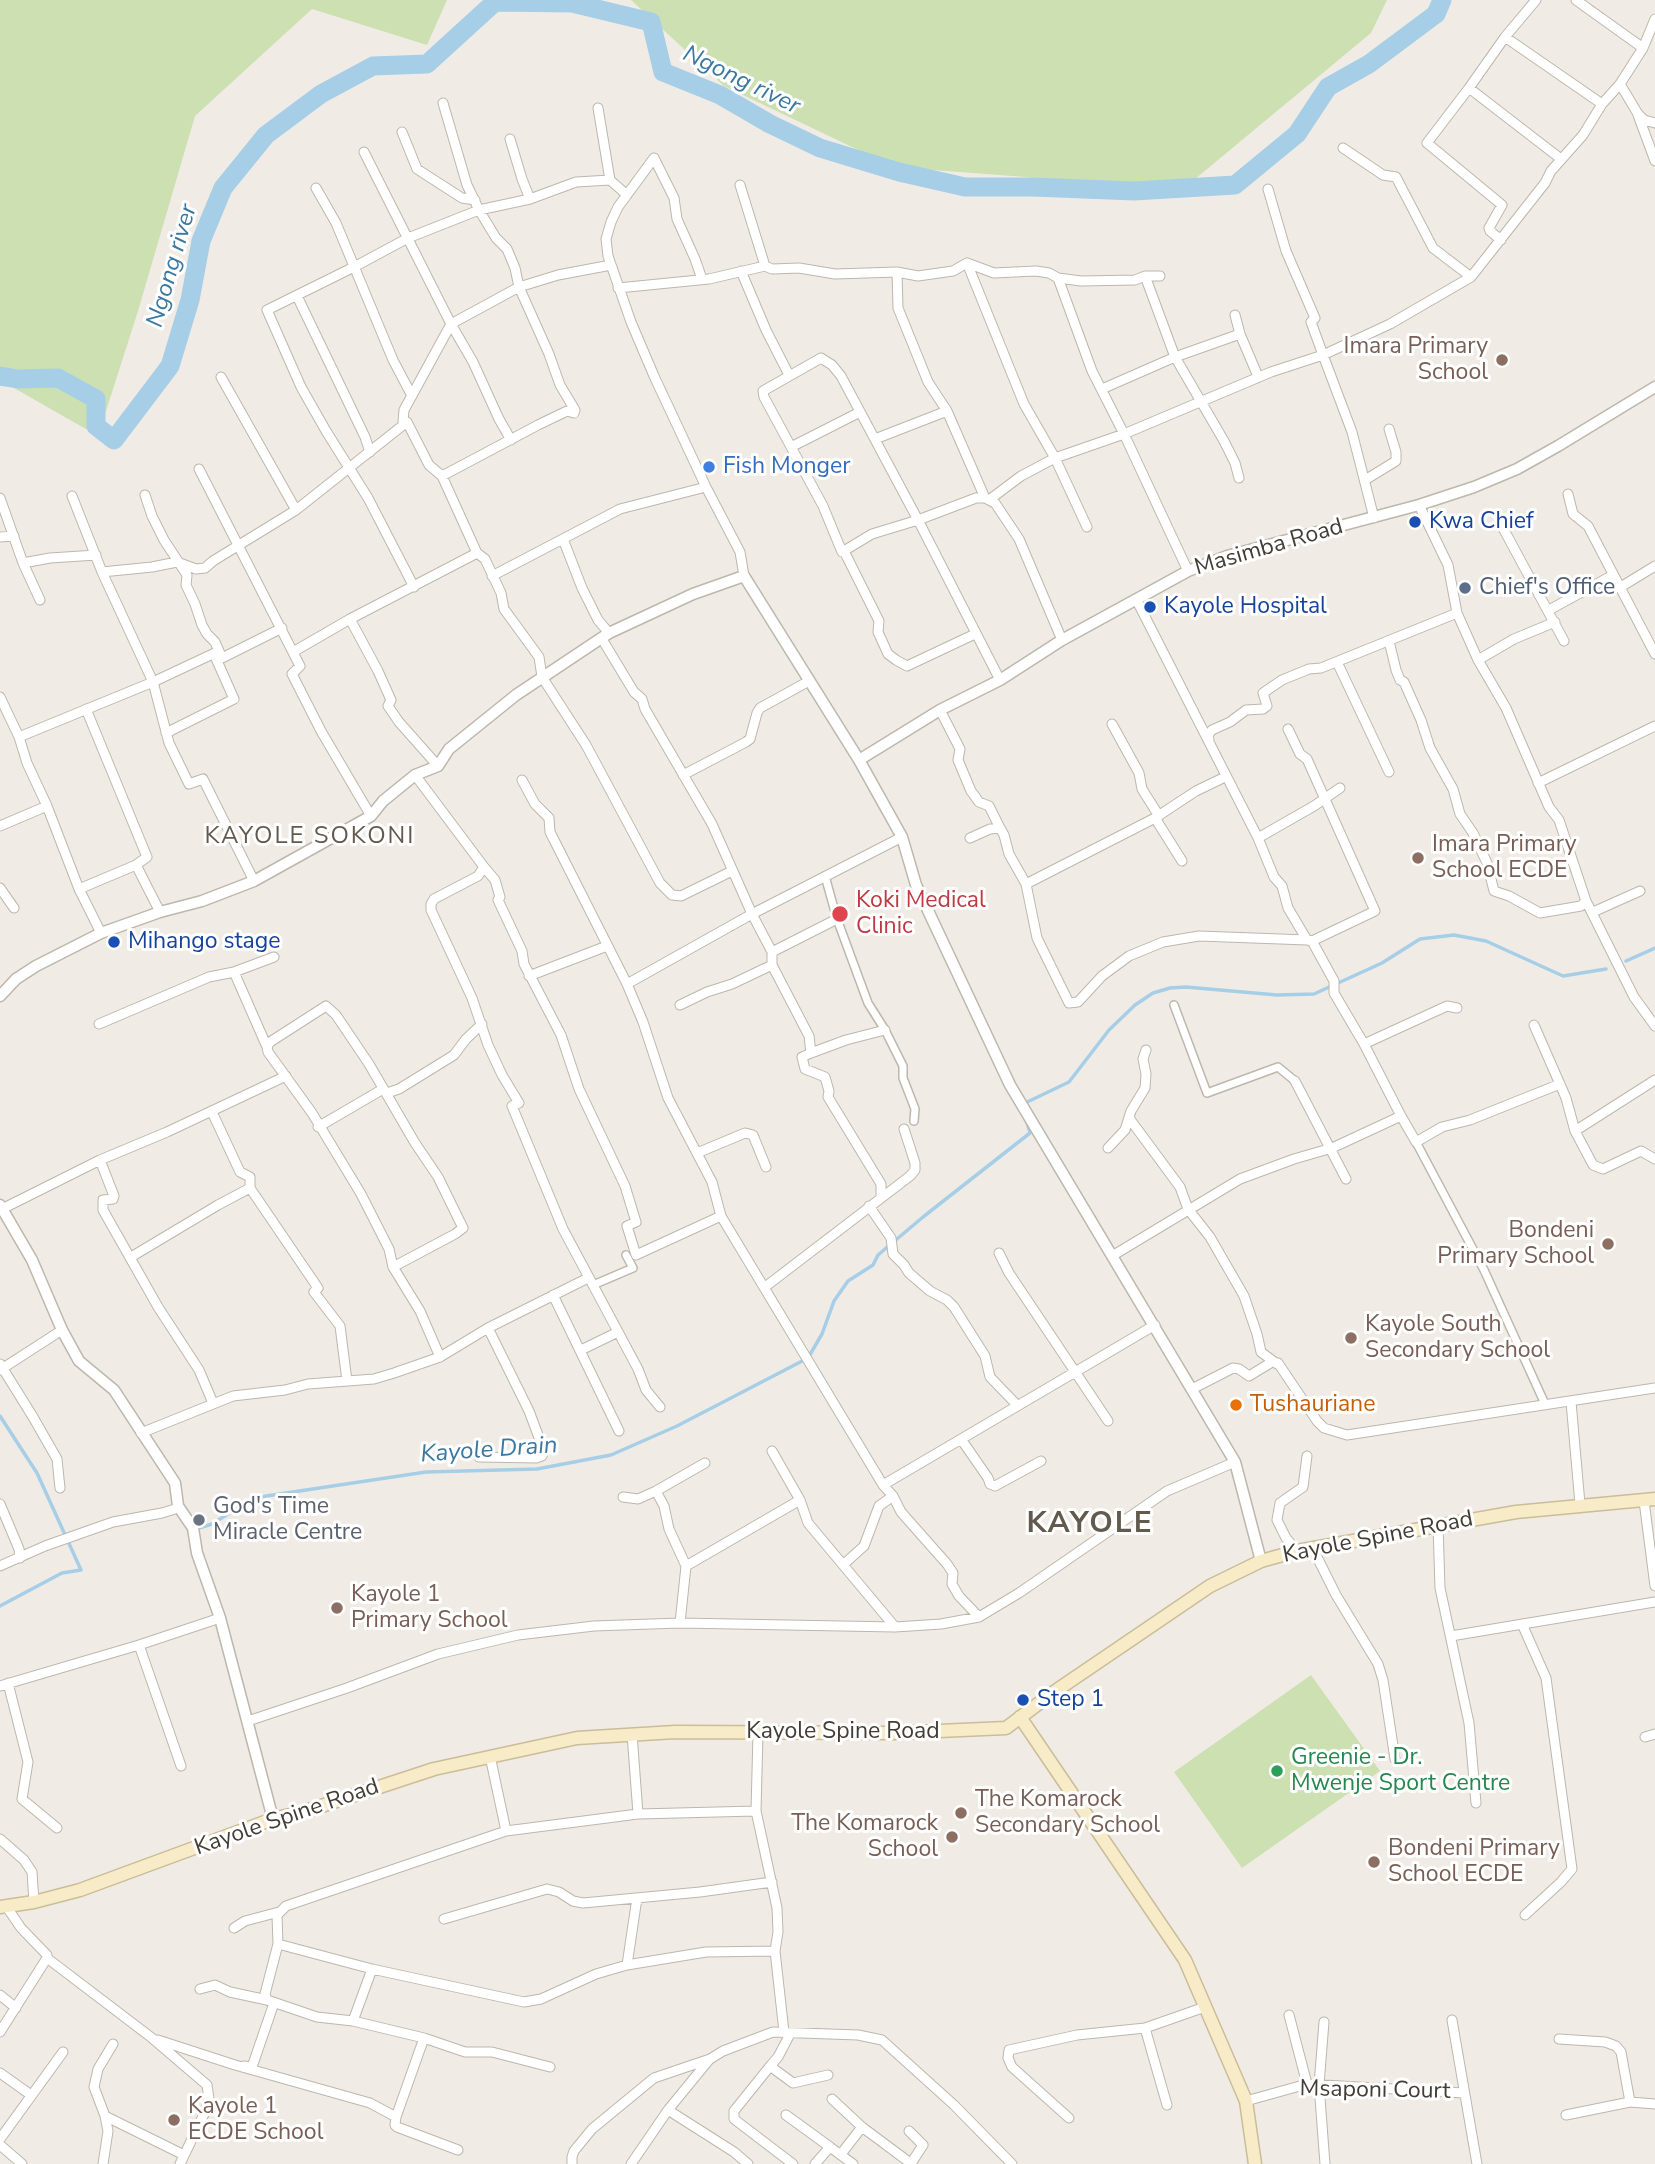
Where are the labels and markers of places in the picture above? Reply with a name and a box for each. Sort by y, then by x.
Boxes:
place label: Imara Primary School [1343,333,1488,387]
marker: Imara Primary School [1494,352,1510,368]
place label: Fish Monger [723,453,850,481]
marker: Fish Monger [701,459,717,475]
place label: Kwa Chief [1429,508,1534,536]
marker: Kwa Chief [1407,514,1423,530]
place label: Chief's Office [1479,574,1615,602]
marker: Chief's Office [1457,580,1473,596]
place label: Kayole Hospital [1164,593,1327,621]
marker: Kayole Hospital [1142,599,1158,615]
place label: Imara Primary School ECDE [1432,831,1577,885]
marker: Imara Primary School ECDE [1410,850,1426,866]
place label: Koki Medical Clinic [856,887,986,941]
marker: Koki Medical Clinic [830,904,850,924]
place label: Mihango stage [128,928,280,956]
marker: Mihango stage [106,934,122,950]
place label: Bondeni Primary School [1437,1217,1594,1271]
marker: Bondeni Primary School [1600,1236,1616,1252]
place label: Kayole South Secondary School [1365,1311,1550,1365]
marker: Kayole South Secondary School [1343,1330,1359,1346]
place label: Tushauriane [1250,1391,1375,1419]
marker: Tushauriane [1228,1397,1244,1413]
place label: God's Time Miracle Centre [213,1493,362,1547]
marker: God's Time Miracle Centre [191,1512,207,1528]
place label: Kayole 1 Primary School [351,1581,508,1635]
marker: Kayole 1 Primary School [329,1600,345,1616]
place label: Step 1 [1037,1686,1104,1714]
marker: Step 1 [1015,1692,1031,1708]
place label: Greenie - Dr. Mwenje Sport Centre [1291,1744,1510,1798]
marker: Greenie - Dr. Mwenje Sport Centre [1269,1763,1285,1779]
place label: The Komarock Secondary School [975,1786,1160,1840]
marker: The Komarock Secondary School [953,1805,969,1821]
place label: The Komarock School [791,1810,938,1864]
marker: The Komarock School [944,1829,960,1845]
place label: Bondeni Primary School ECDE [1388,1835,1560,1889]
marker: Bondeni Primary School ECDE [1366,1854,1382,1870]
place label: Kayole 1 ECDE School [188,2093,323,2147]
marker: Kayole 1 ECDE School [166,2112,182,2128]

